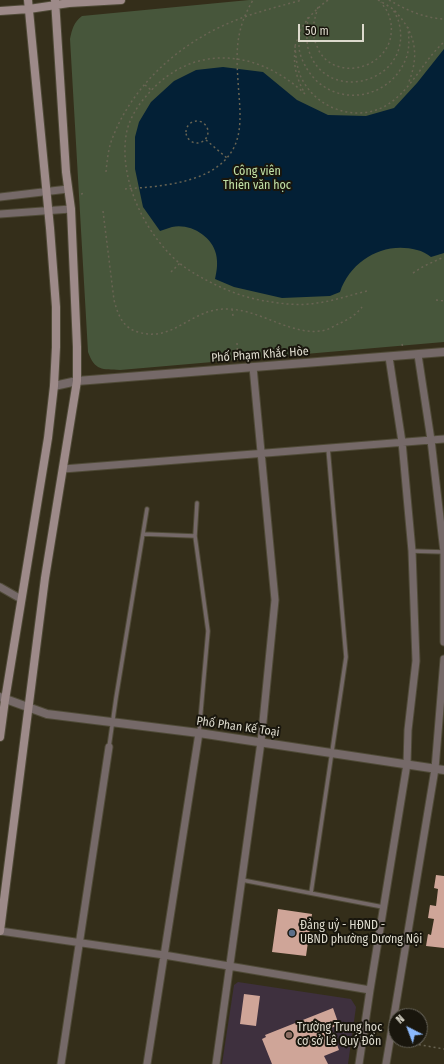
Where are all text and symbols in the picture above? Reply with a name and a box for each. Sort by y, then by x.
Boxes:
scale bar [300,16,366,42]
text: 50 m [305,24,329,38]
park label: Công viên Thiên văn học [223,165,291,193]
street label: Phố Phạm Khắc Hòe [211,344,309,366]
street label: Phố Phan Kế Toại [196,714,280,740]
place label: Đảng uỷ - HĐND - UBND phường Dương Nội [300,919,422,947]
marker: Đảng uỷ - HĐND - UBND phường Dương Nội [287,928,297,938]
north arrow [388,1008,428,1048]
text: N [394,1012,407,1026]
place label: Trường Trung học cơ sở Lê Quý Đôn [297,1021,382,1049]
marker: Trường Trung học cơ sở Lê Quý Đôn [284,1030,294,1040]

